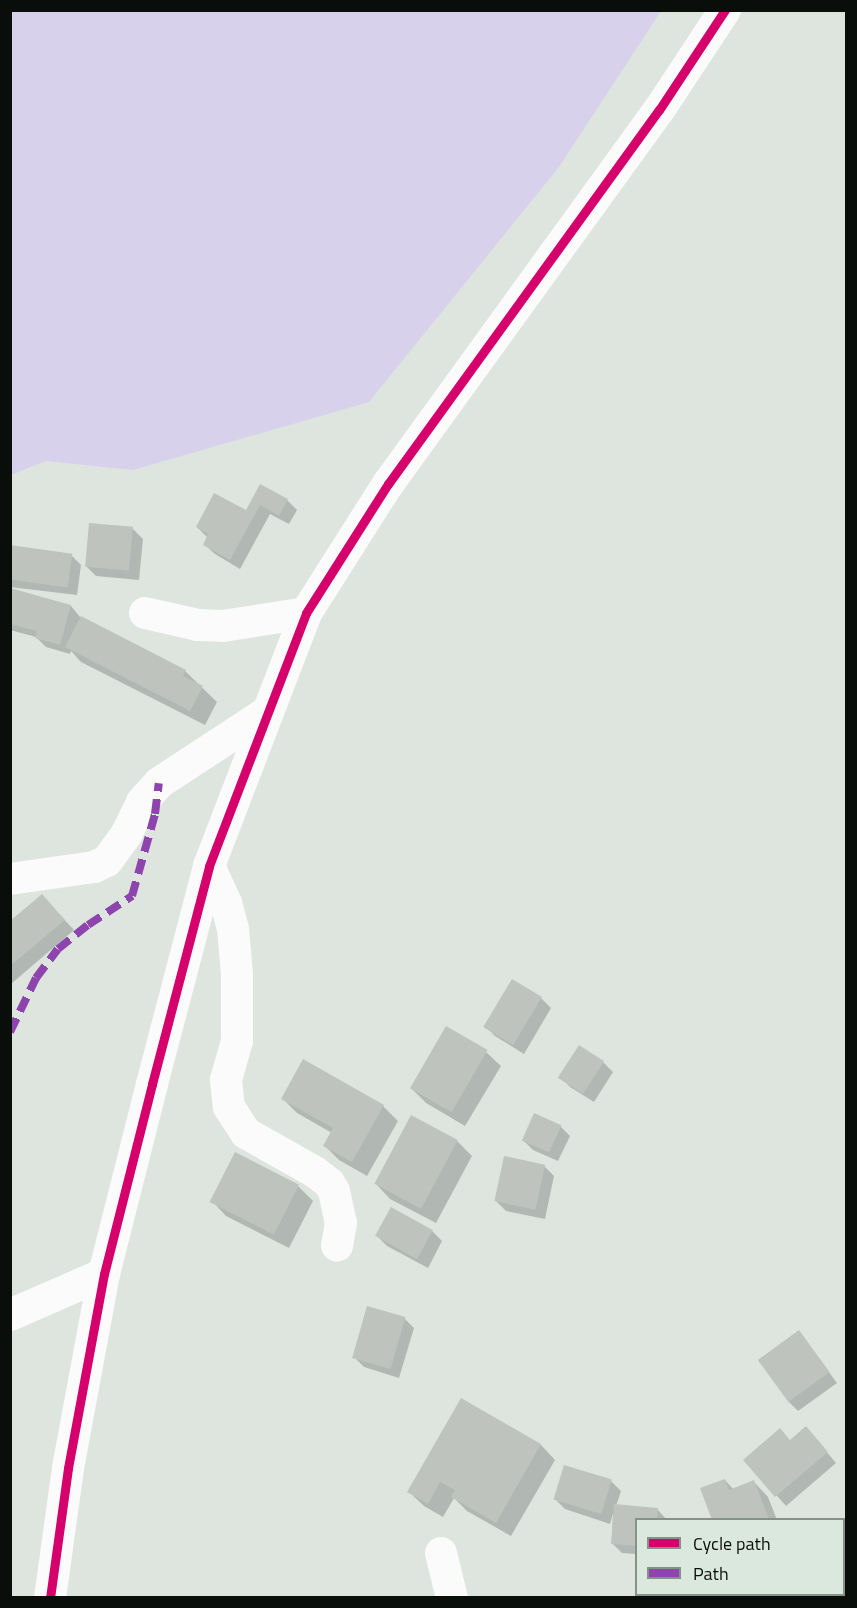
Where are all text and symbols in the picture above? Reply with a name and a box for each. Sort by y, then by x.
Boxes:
legend [635,1518,845,1596]
text: Cycle path [693,1530,771,1557]
text: Path [693,1560,729,1587]

